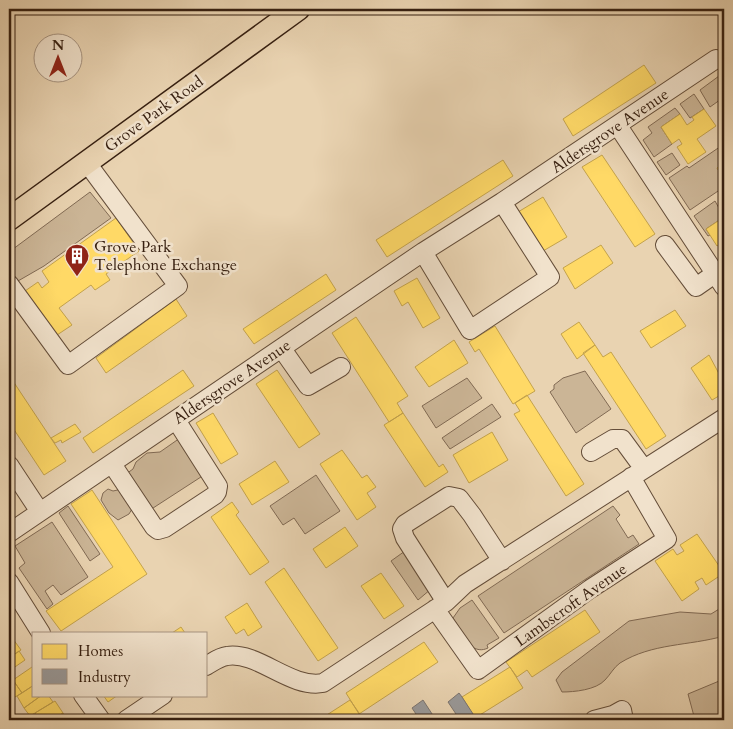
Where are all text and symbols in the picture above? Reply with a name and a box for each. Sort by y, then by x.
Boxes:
north arrow [32,32,82,82]
text: N [52,36,64,55]
street label: Grove Park Road [100,70,208,157]
street label: Aldersgrove Avenue [547,83,673,179]
place label: Grove Park Telephone Exchange [94,236,237,276]
building icon: Grove Park Telephone Exchange [64,243,90,277]
street label: Aldersgrove Avenue [169,334,295,430]
street label: Lambscroft Avenue [511,558,631,652]
legend [32,632,208,696]
text: Homes [78,641,123,661]
text: Industry [78,667,131,687]

